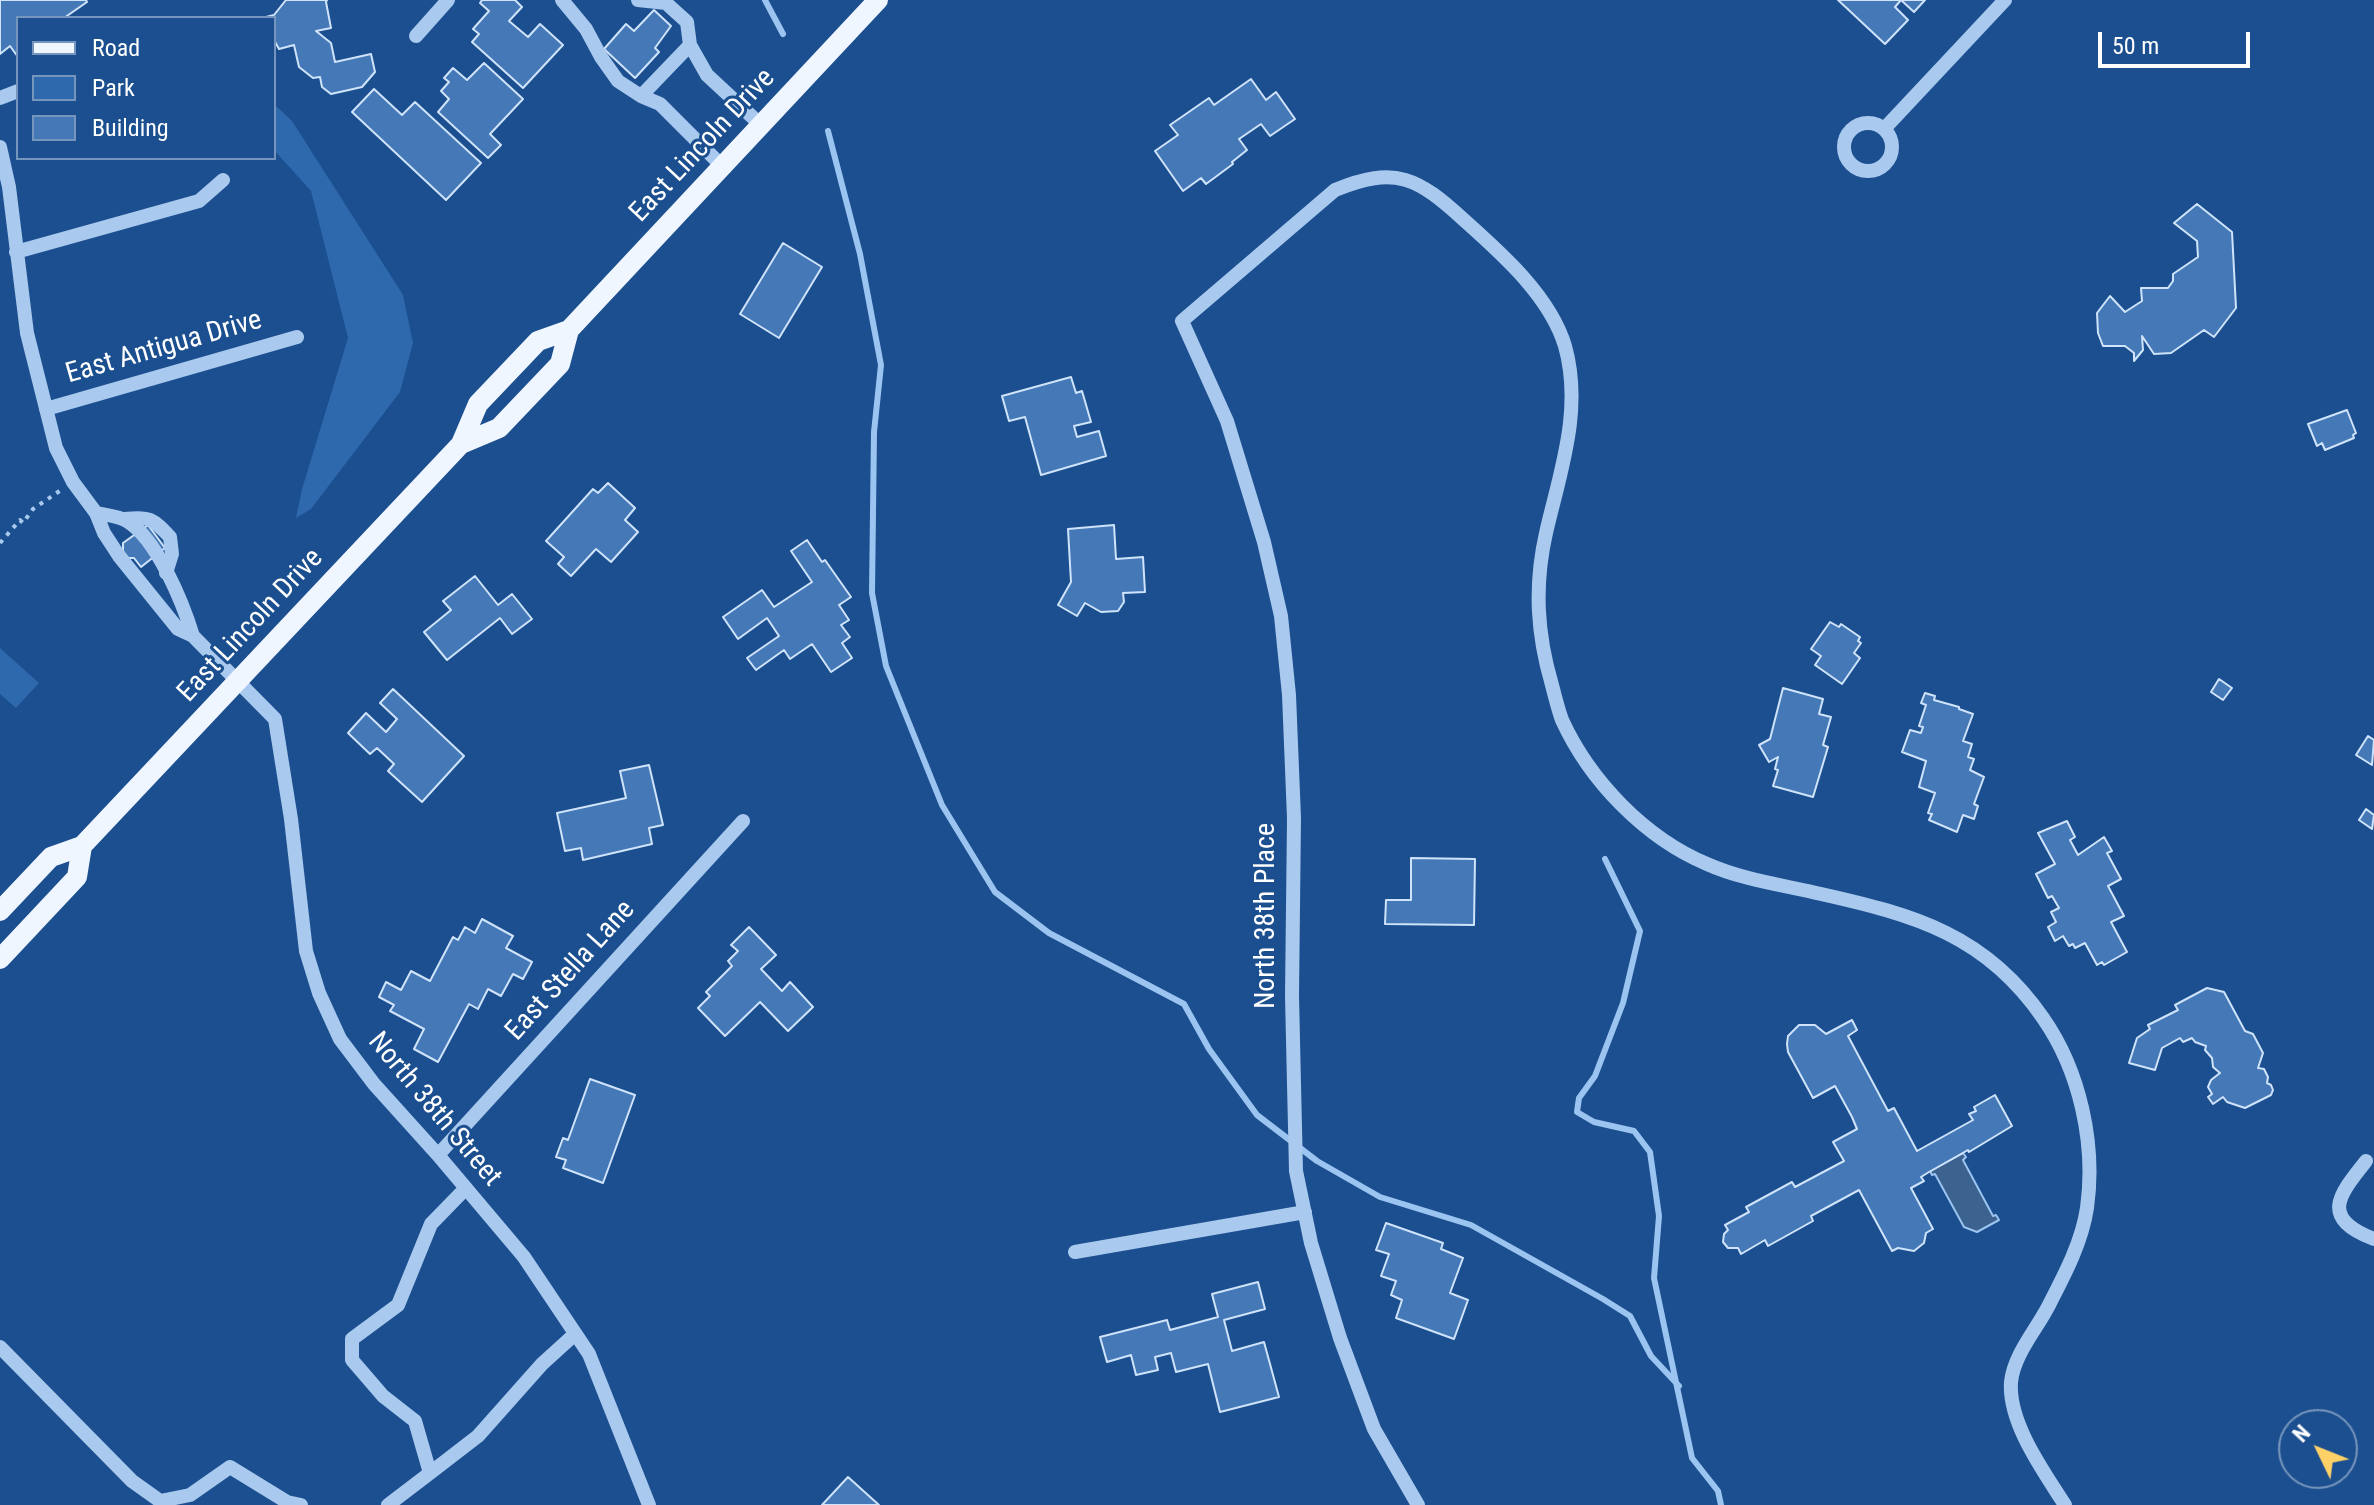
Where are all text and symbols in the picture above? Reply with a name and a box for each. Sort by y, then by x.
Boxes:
legend [16,16,276,160]
scale bar [2102,16,2254,66]
text: 50 m [2112,32,2159,60]
text: Road [92,34,140,62]
street label: East Lincoln Drive [623,62,783,230]
text: Park [92,74,135,102]
text: Building [92,114,169,142]
street label: East Antigua Drive [62,304,266,392]
street label: East Lincoln Drive [171,542,331,710]
street label: North 38th Place [1250,823,1284,1009]
street label: East Stella Lane [499,894,643,1048]
street label: North 38th Street [360,1026,508,1194]
north arrow [2278,1409,2358,1489]
text: N [2288,1420,2315,1447]

